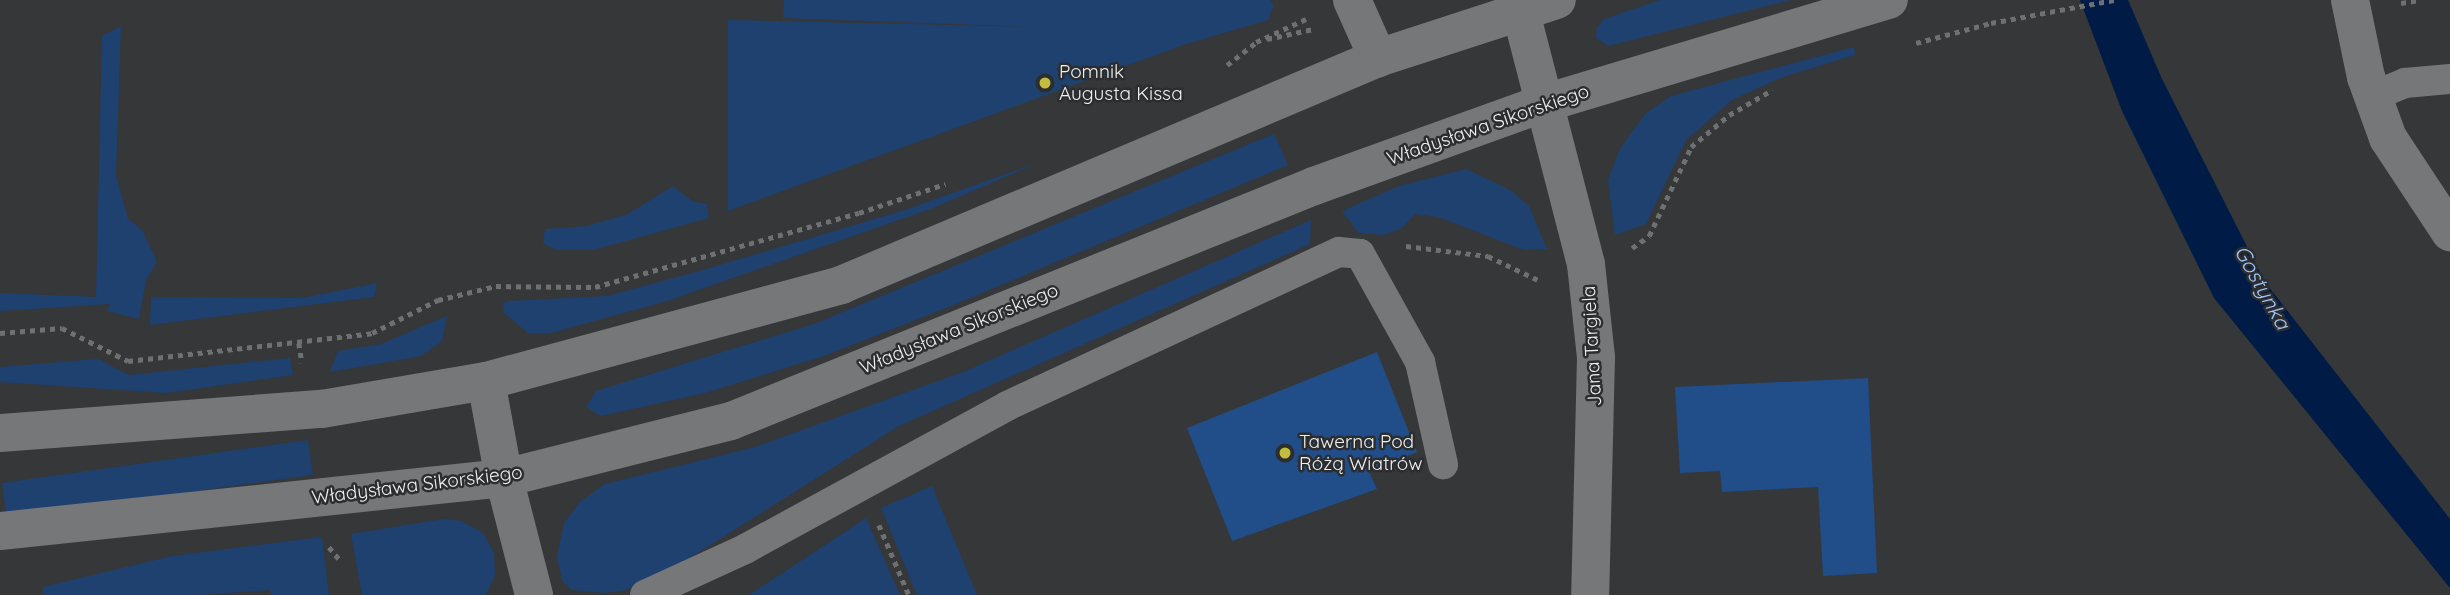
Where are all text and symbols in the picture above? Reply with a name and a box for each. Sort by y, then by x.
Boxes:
place label: Pomnik Augusta Kissa [1059,61,1183,105]
marker: Pomnik Augusta Kissa [1037,75,1053,91]
street label: Władysława Sikorskiego [1384,80,1592,170]
water label: Gostynka [2230,241,2296,333]
street label: Władysława Sikorskiego [856,279,1062,379]
street label: Jana Targiela [1577,285,1607,407]
place label: Tawerna Pod Różą Wiatrów [1299,431,1422,475]
marker: Tawerna Pod Różą Wiatrów [1277,445,1293,461]
street label: Władysława Sikorskiego [310,461,524,509]

